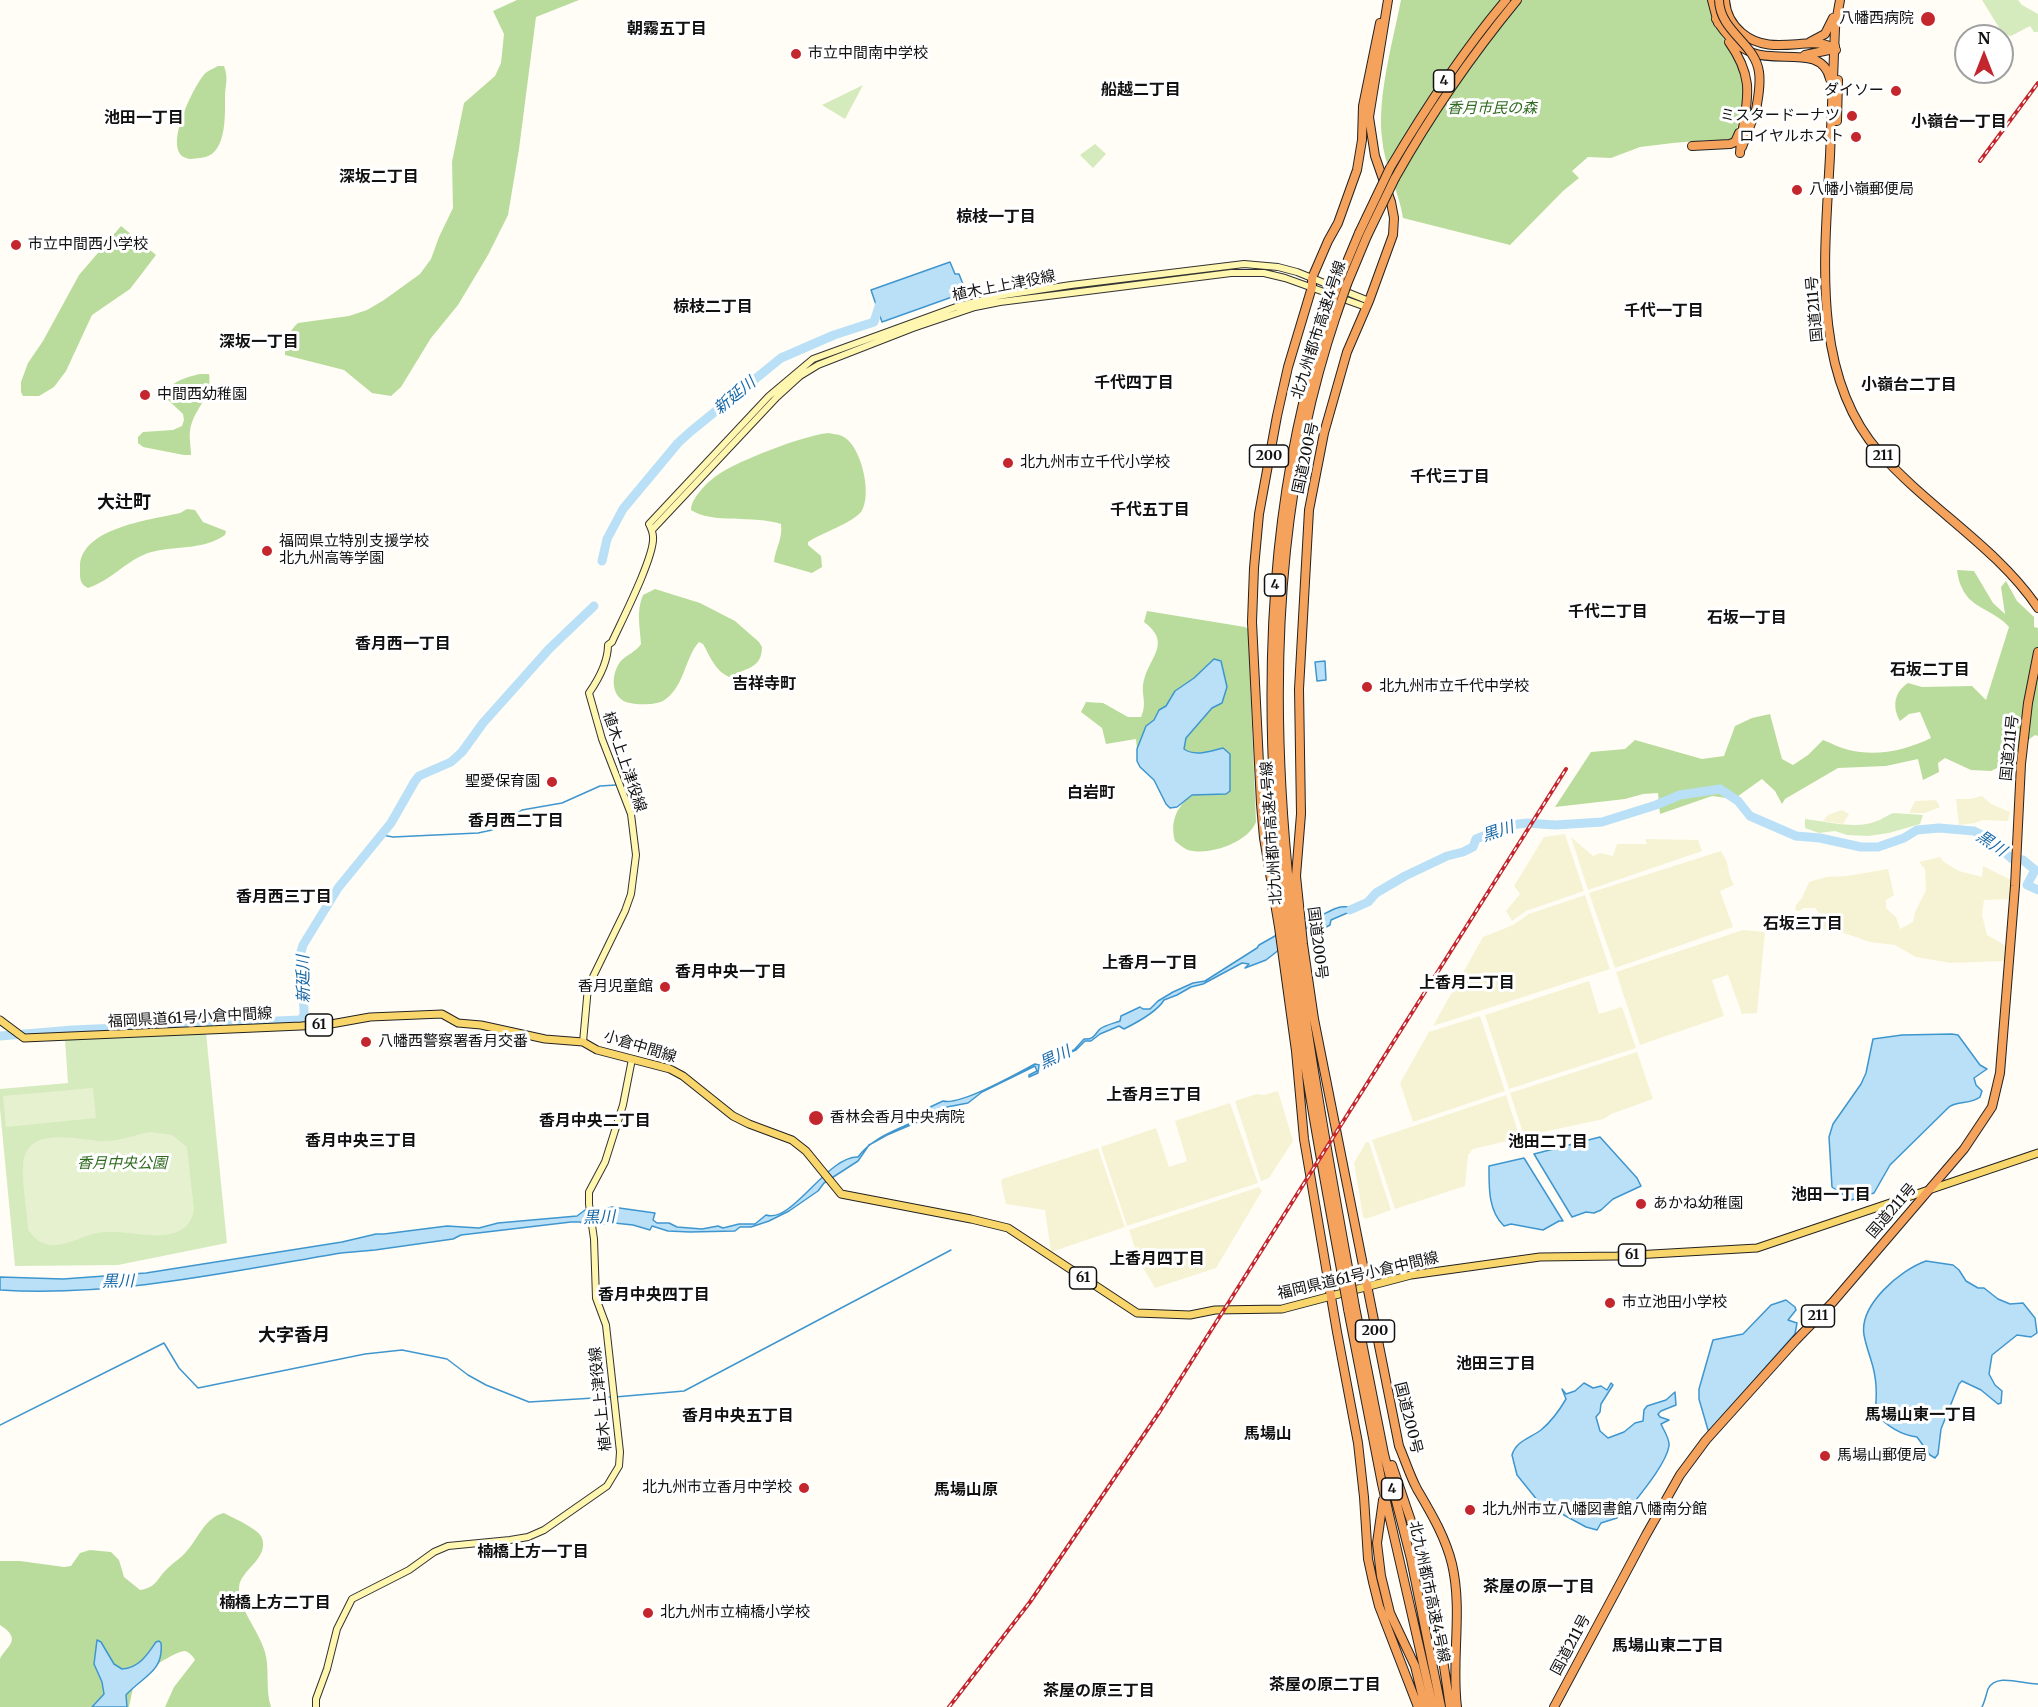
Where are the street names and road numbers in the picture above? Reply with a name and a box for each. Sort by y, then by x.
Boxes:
road number: 4 [1434,70,1454,92]
street label: 北九州都市高速4号線 [1288,259,1350,401]
street label: 植木上上津役線 [951,267,1057,305]
street label: 国道211号 [1803,275,1827,343]
street label: 国道200号 [1290,420,1322,496]
road number: 200 [1250,445,1288,467]
road number: 211 [1866,445,1900,467]
road number: 4 [1264,574,1286,596]
street label: 植木上上津役線 [598,709,650,815]
street label: 国道211号 [1998,714,2022,782]
street label: 北九州都市高速4号線 [1258,760,1286,906]
street label: 国道200号 [1304,906,1330,980]
street label: 福岡県道61号小倉中間線 [107,1005,273,1031]
road number: 61 [306,1014,332,1036]
street label: 小倉中間線 [602,1027,678,1067]
street label: 国道211号 [1863,1180,1921,1242]
road number: 61 [1618,1244,1646,1266]
street label: 福岡県道61号小倉中間線 [1276,1249,1440,1303]
road number: 61 [1070,1267,1096,1289]
road number: 211 [1802,1305,1834,1327]
road number: 200 [1356,1320,1394,1342]
street label: 植木上上津役線 [587,1346,615,1452]
street label: 国道200号 [1390,1380,1426,1456]
road number: 4 [1382,1478,1402,1500]
street label: 北九州都市高速4号線 [1405,1520,1453,1664]
street label: 国道211号 [1547,1611,1595,1679]

